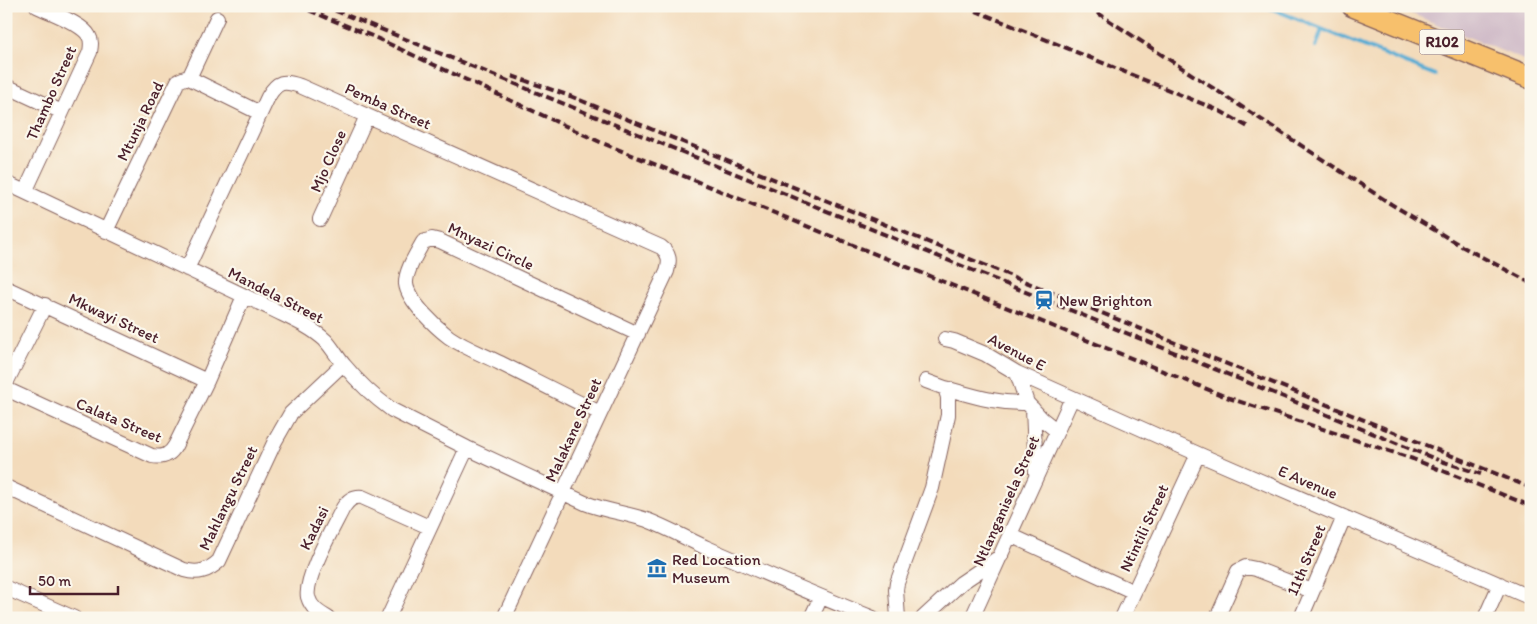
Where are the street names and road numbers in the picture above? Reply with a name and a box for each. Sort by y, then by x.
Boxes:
road number: R102 [1420,30,1464,54]
street label: Thambo Street [22,43,80,143]
street label: Mtunja Road [113,78,168,164]
street label: Pemba Street [342,79,434,133]
street label: Mjo Close [306,127,350,195]
street label: Mnyazi Circle [445,218,537,274]
street label: Mandela Street [225,263,327,327]
street label: Mkwayi Street [66,289,162,347]
street label: Avenue E [985,329,1049,375]
street label: Malakane Street [541,375,605,485]
street label: Calata Street [73,393,165,447]
street label: Ntlanganisela Street [969,433,1043,569]
street label: Mahlangu Street [194,442,262,554]
street label: E Avenue [1275,461,1341,503]
street label: Ntintili Street [1115,481,1173,575]
street label: Kadasi [295,503,333,553]
street label: 11th Street [1283,522,1329,598]

